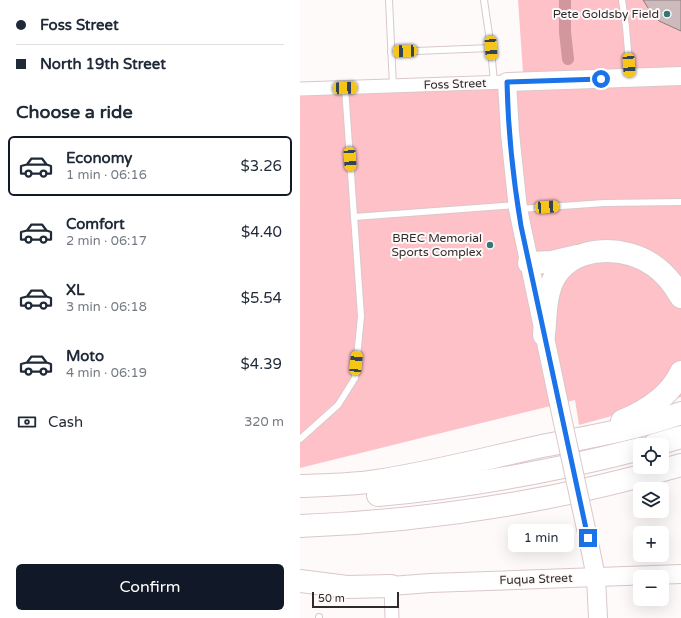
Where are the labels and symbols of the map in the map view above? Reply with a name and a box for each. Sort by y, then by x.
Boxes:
place label: Pete Goldsby Field [553,7,659,21]
marker: Pete Goldsby Field [662,9,672,19]
car [484,36,498,60]
car [393,45,417,57]
car [622,53,636,77]
route start [592,70,610,88]
street label: Foss Street [423,76,487,92]
car [333,82,357,94]
car [343,147,357,171]
car [535,200,559,214]
place label: BREC Memorial Sports Complex [392,231,482,259]
marker: BREC Memorial Sports Complex [485,240,495,250]
car [349,350,363,376]
callout: 1 min [508,524,574,552]
route end [579,529,597,547]
street label: Fuqua Street [499,571,573,587]
scale bar [312,590,399,609]

